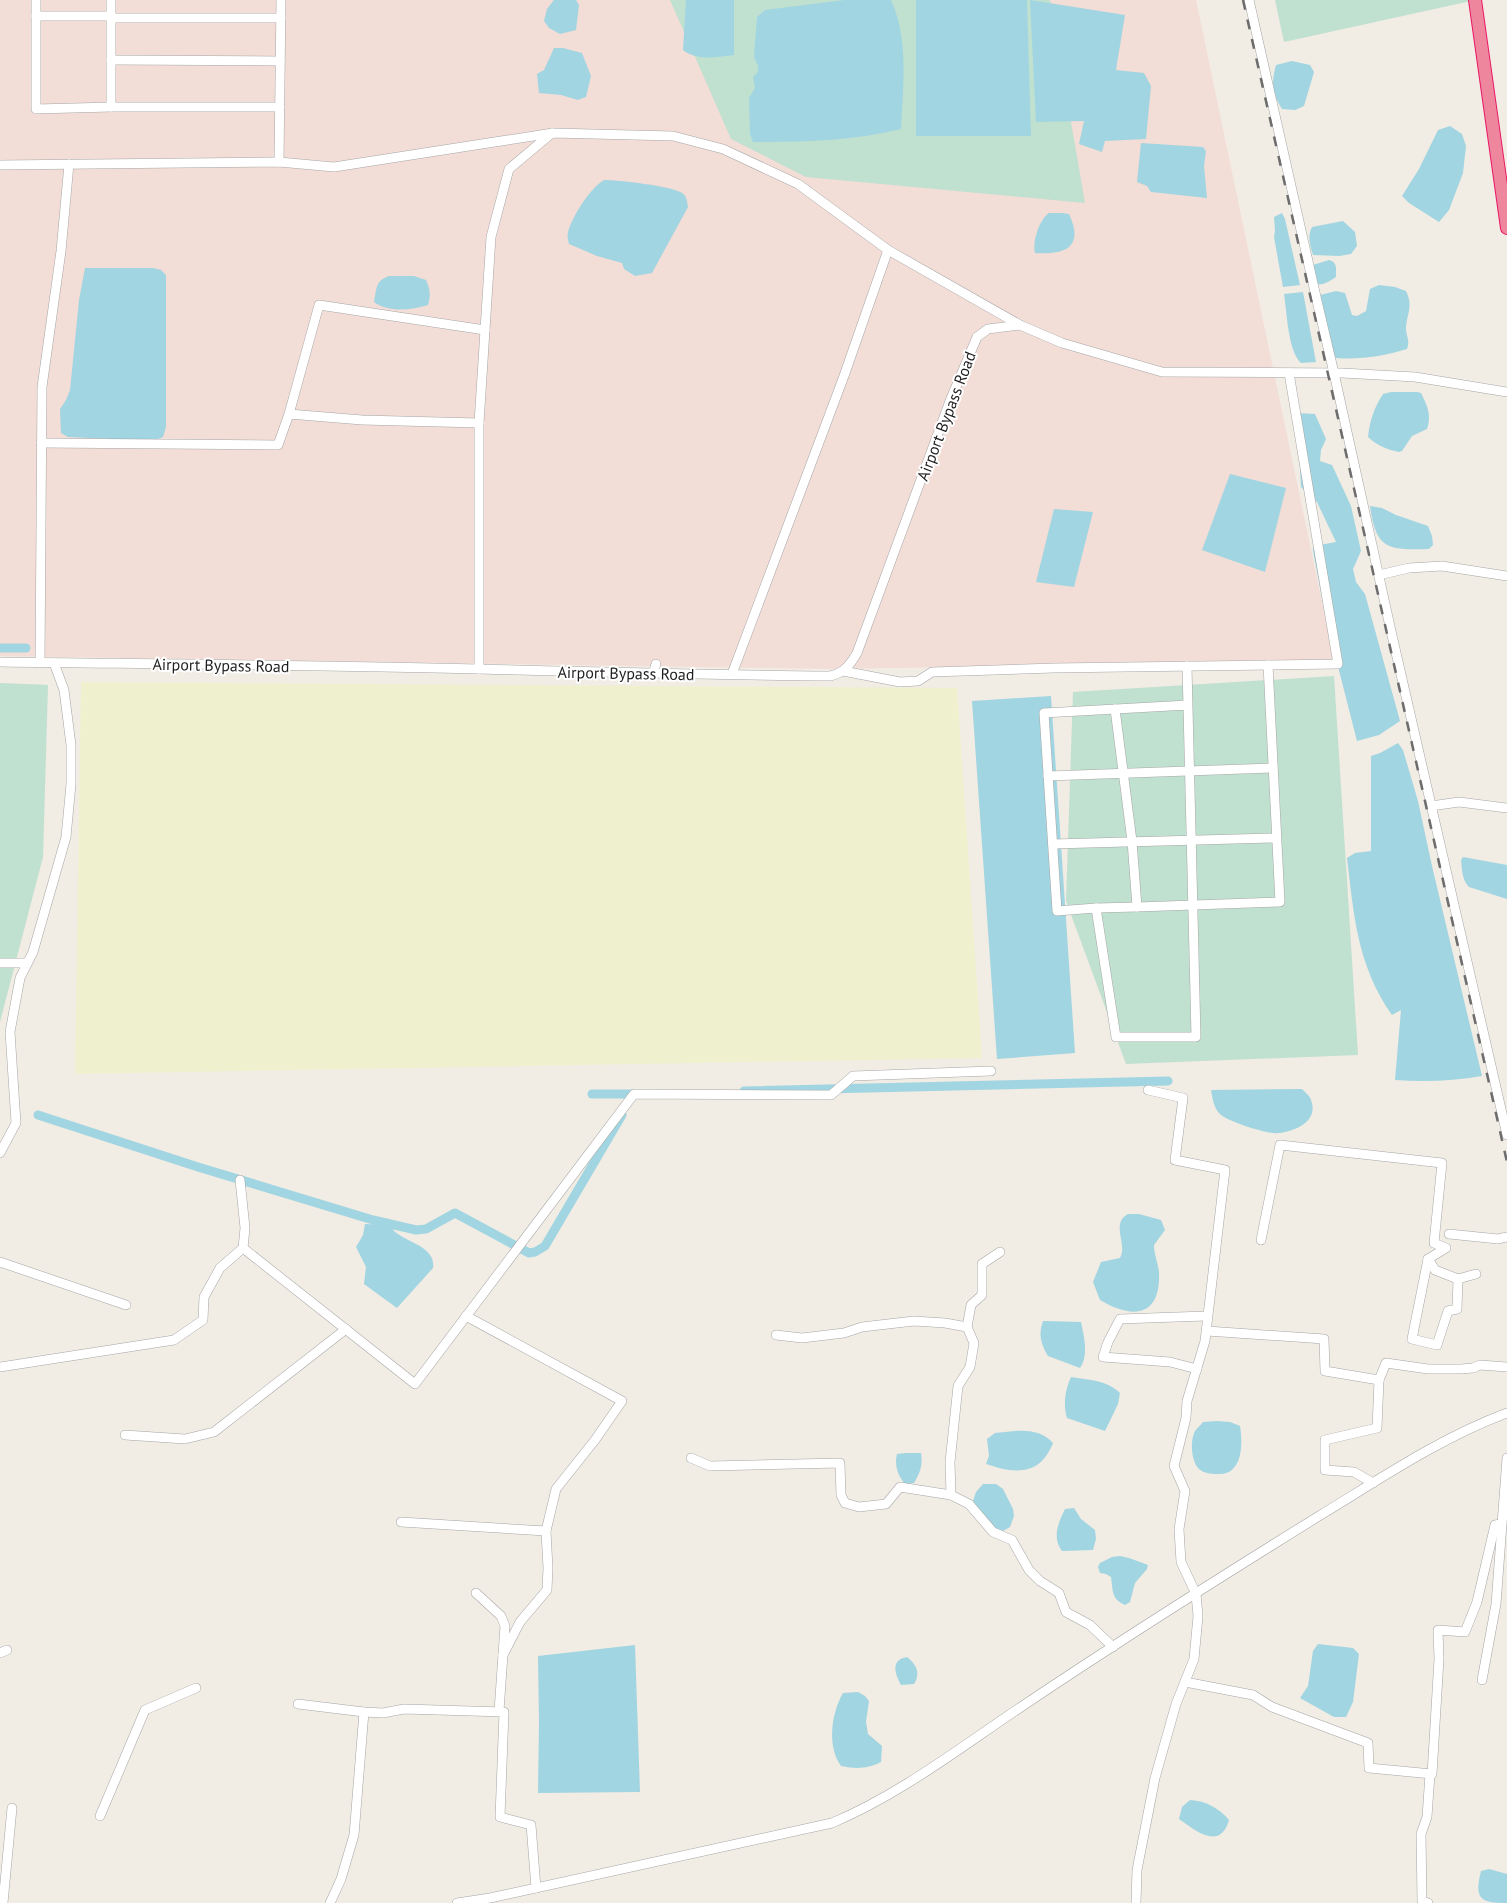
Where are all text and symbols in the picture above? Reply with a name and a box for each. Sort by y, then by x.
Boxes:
street label: Airport Bypass Road [912,348,980,484]
street label: Airport Bypass Road [152,654,290,676]
street label: Airport Bypass Road [557,662,695,684]

